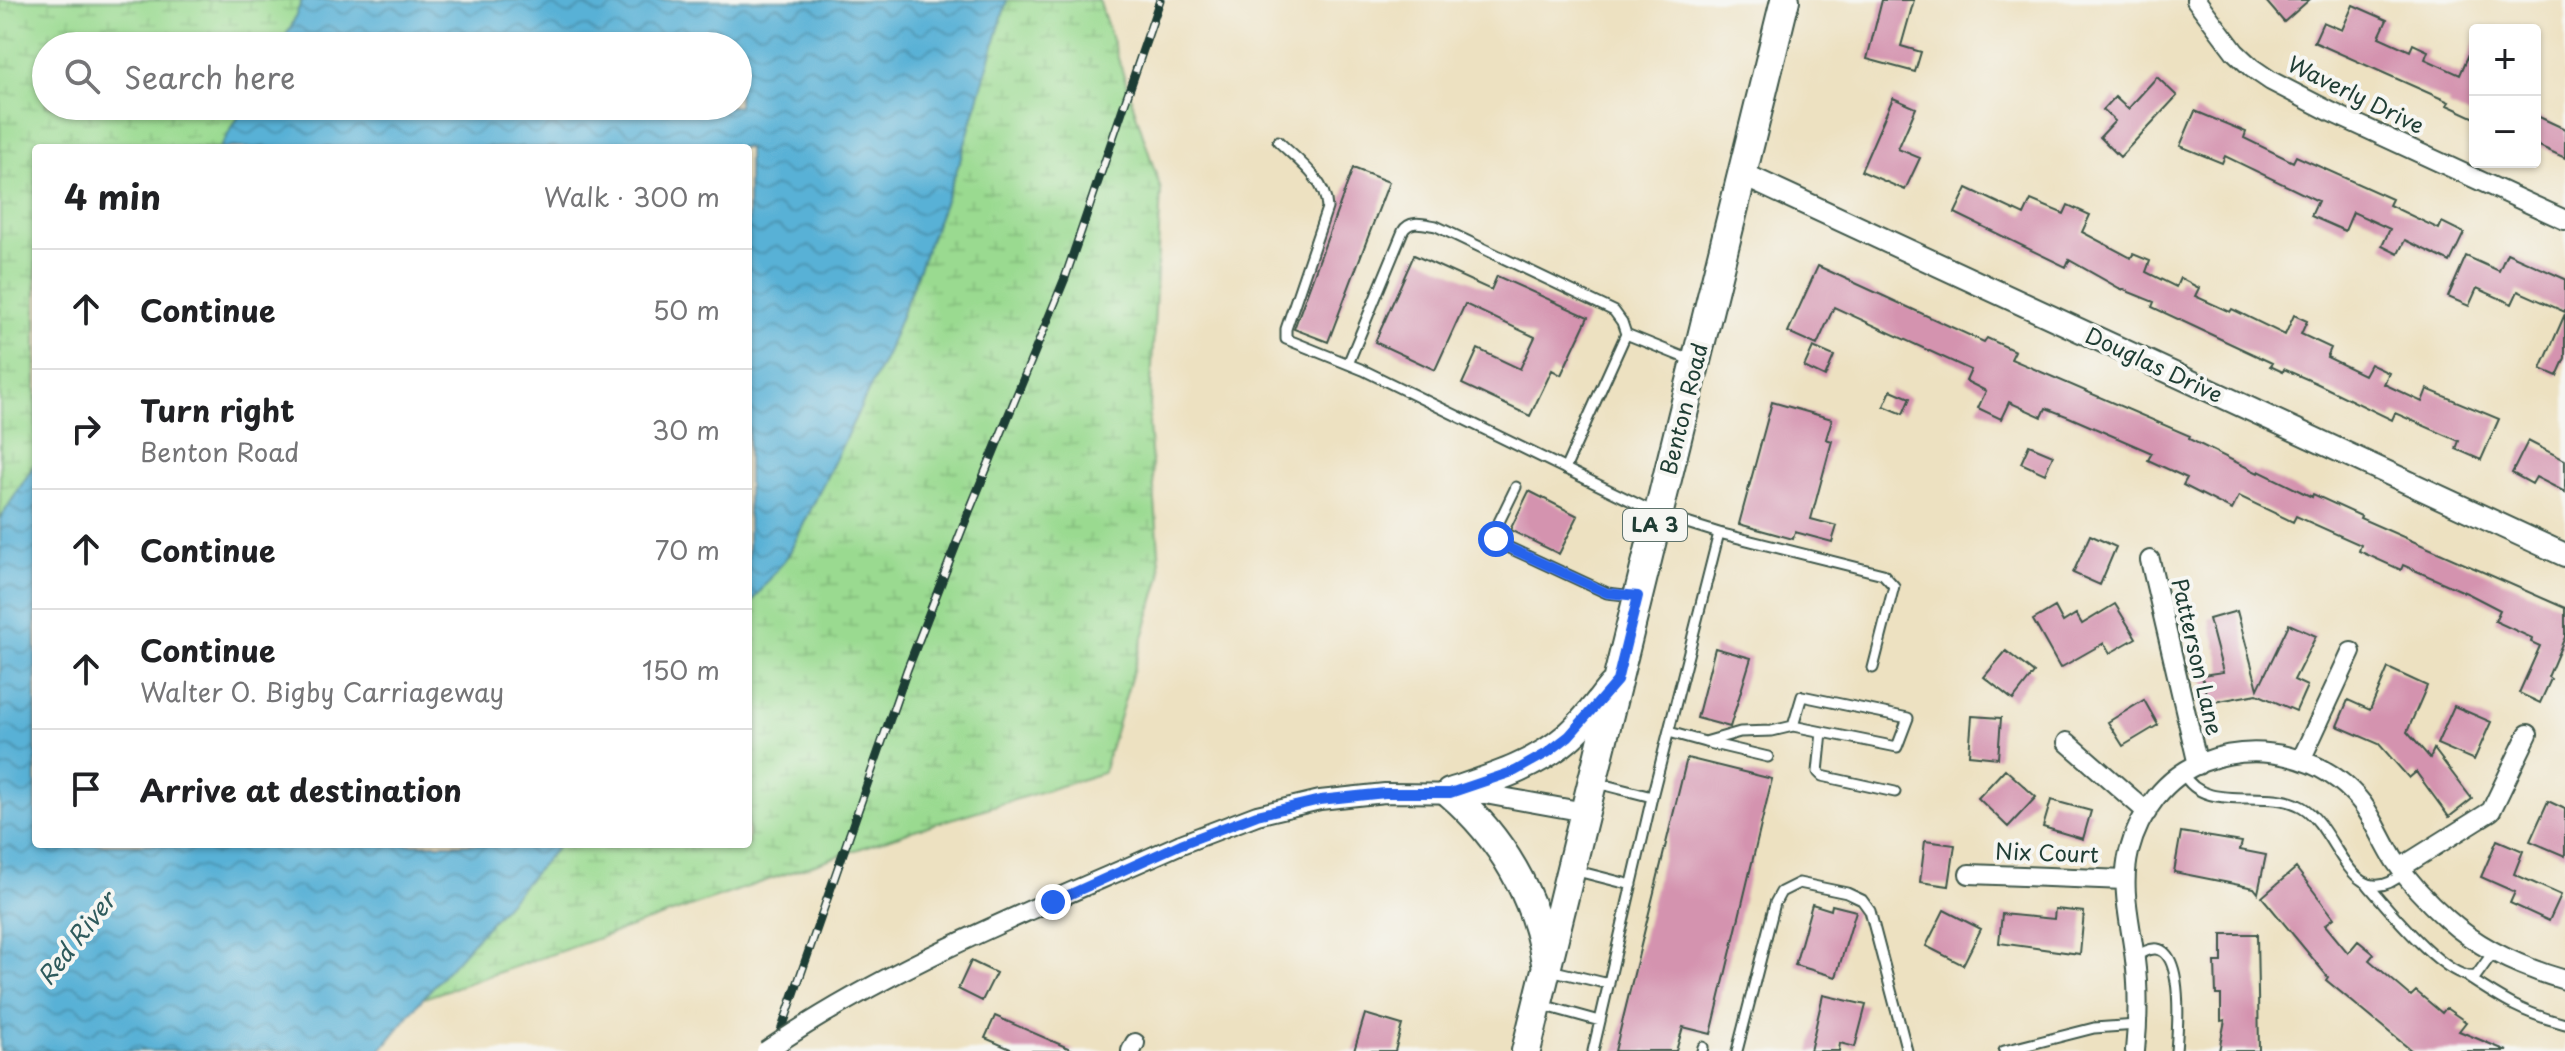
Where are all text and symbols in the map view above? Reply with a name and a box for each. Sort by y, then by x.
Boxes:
map controls [2469,24,2541,168]
button: + [2469,24,2541,96]
search box [32,32,752,120]
street label: Waverly Drive [2283,46,2430,141]
icon: search [60,54,104,98]
text: Search here [124,54,296,99]
button: − [2469,96,2541,168]
text: 4 min [64,170,161,222]
text: Walk · 300 m [544,177,720,216]
icon: ahead [64,287,108,331]
text: Continue [140,287,275,332]
text: 50 m [653,290,720,329]
street label: Douglas Drive [2080,317,2229,410]
street label: Benton Road [1650,339,1715,478]
text: Turn right [140,387,295,432]
icon: right [64,407,108,451]
text: 30 m [652,410,720,449]
text: Benton Road [140,432,299,471]
road number: LA 3 [1623,509,1687,541]
route start [1478,521,1514,557]
icon: ahead [64,527,108,571]
text: Continue [140,527,275,572]
text: 70 m [655,530,720,569]
street label: Patterson Lane [2164,575,2233,738]
text: Continue [140,627,275,672]
icon: ahead [64,647,108,691]
text: 150 m [642,650,720,689]
text: Walter O. Bigby Carriageway [140,672,504,711]
icon: arrive [64,767,108,811]
text: Arrive at destination [140,767,462,812]
street label: Nix Court [1995,833,2099,870]
water label: Red River [28,881,125,992]
route end [1035,884,1071,920]

